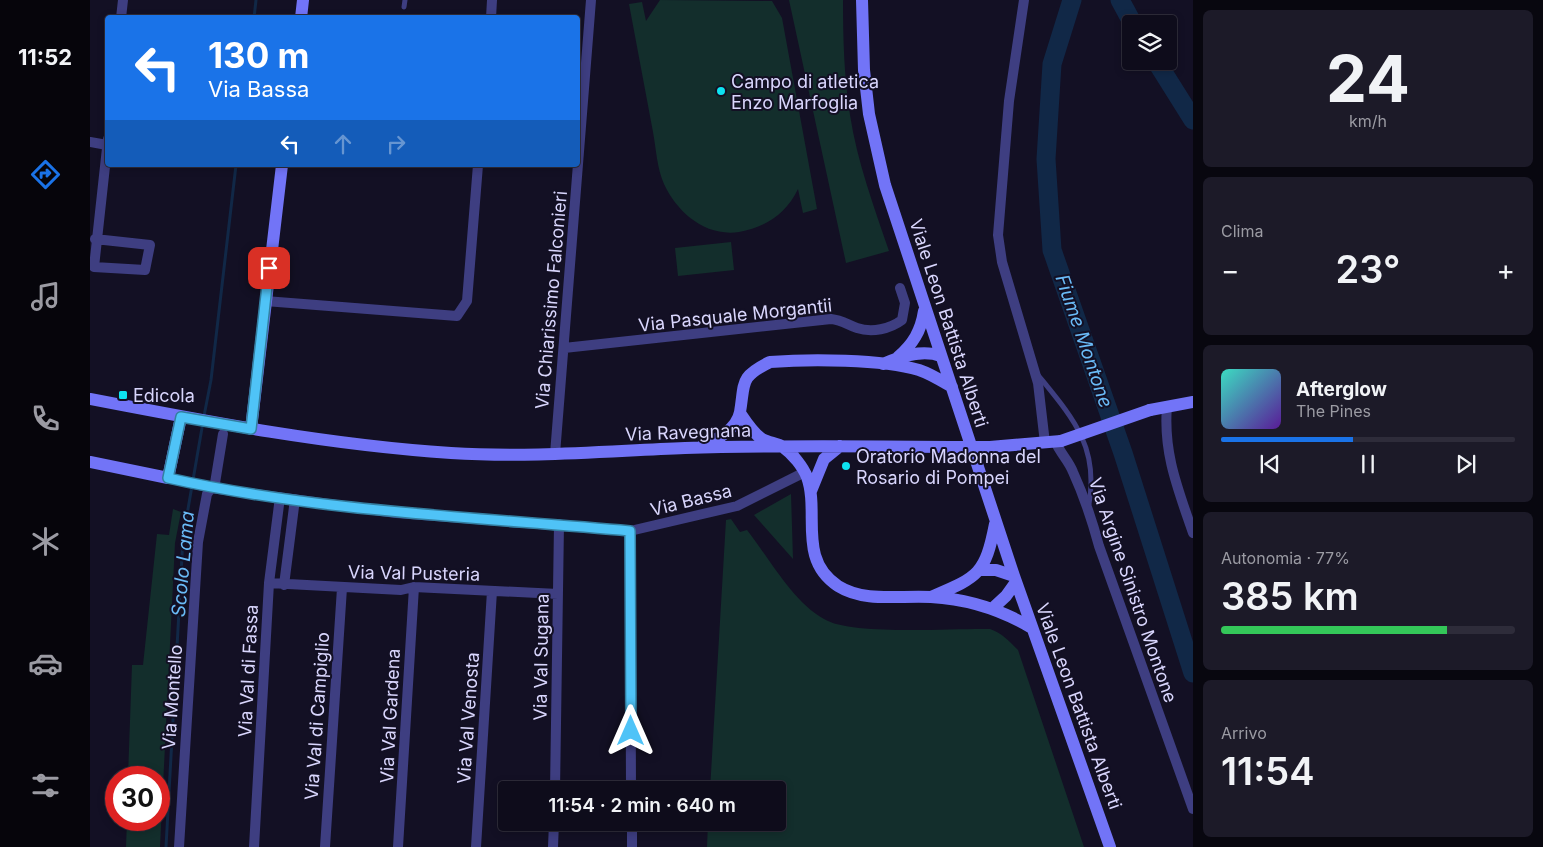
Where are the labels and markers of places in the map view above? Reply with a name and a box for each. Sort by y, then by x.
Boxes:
place label: Campo di atletica Enzo Marfoglia [731,71,879,113]
marker: Campo di atletica Enzo Marfoglia [715,85,727,97]
pin [248,247,290,289]
place label: Edicola [133,385,195,406]
marker: Edicola [117,389,129,401]
place label: Oratorio Madonna del Rosario di Pompei [856,446,1041,488]
marker: Oratorio Madonna del Rosario di Pompei [840,460,852,472]

